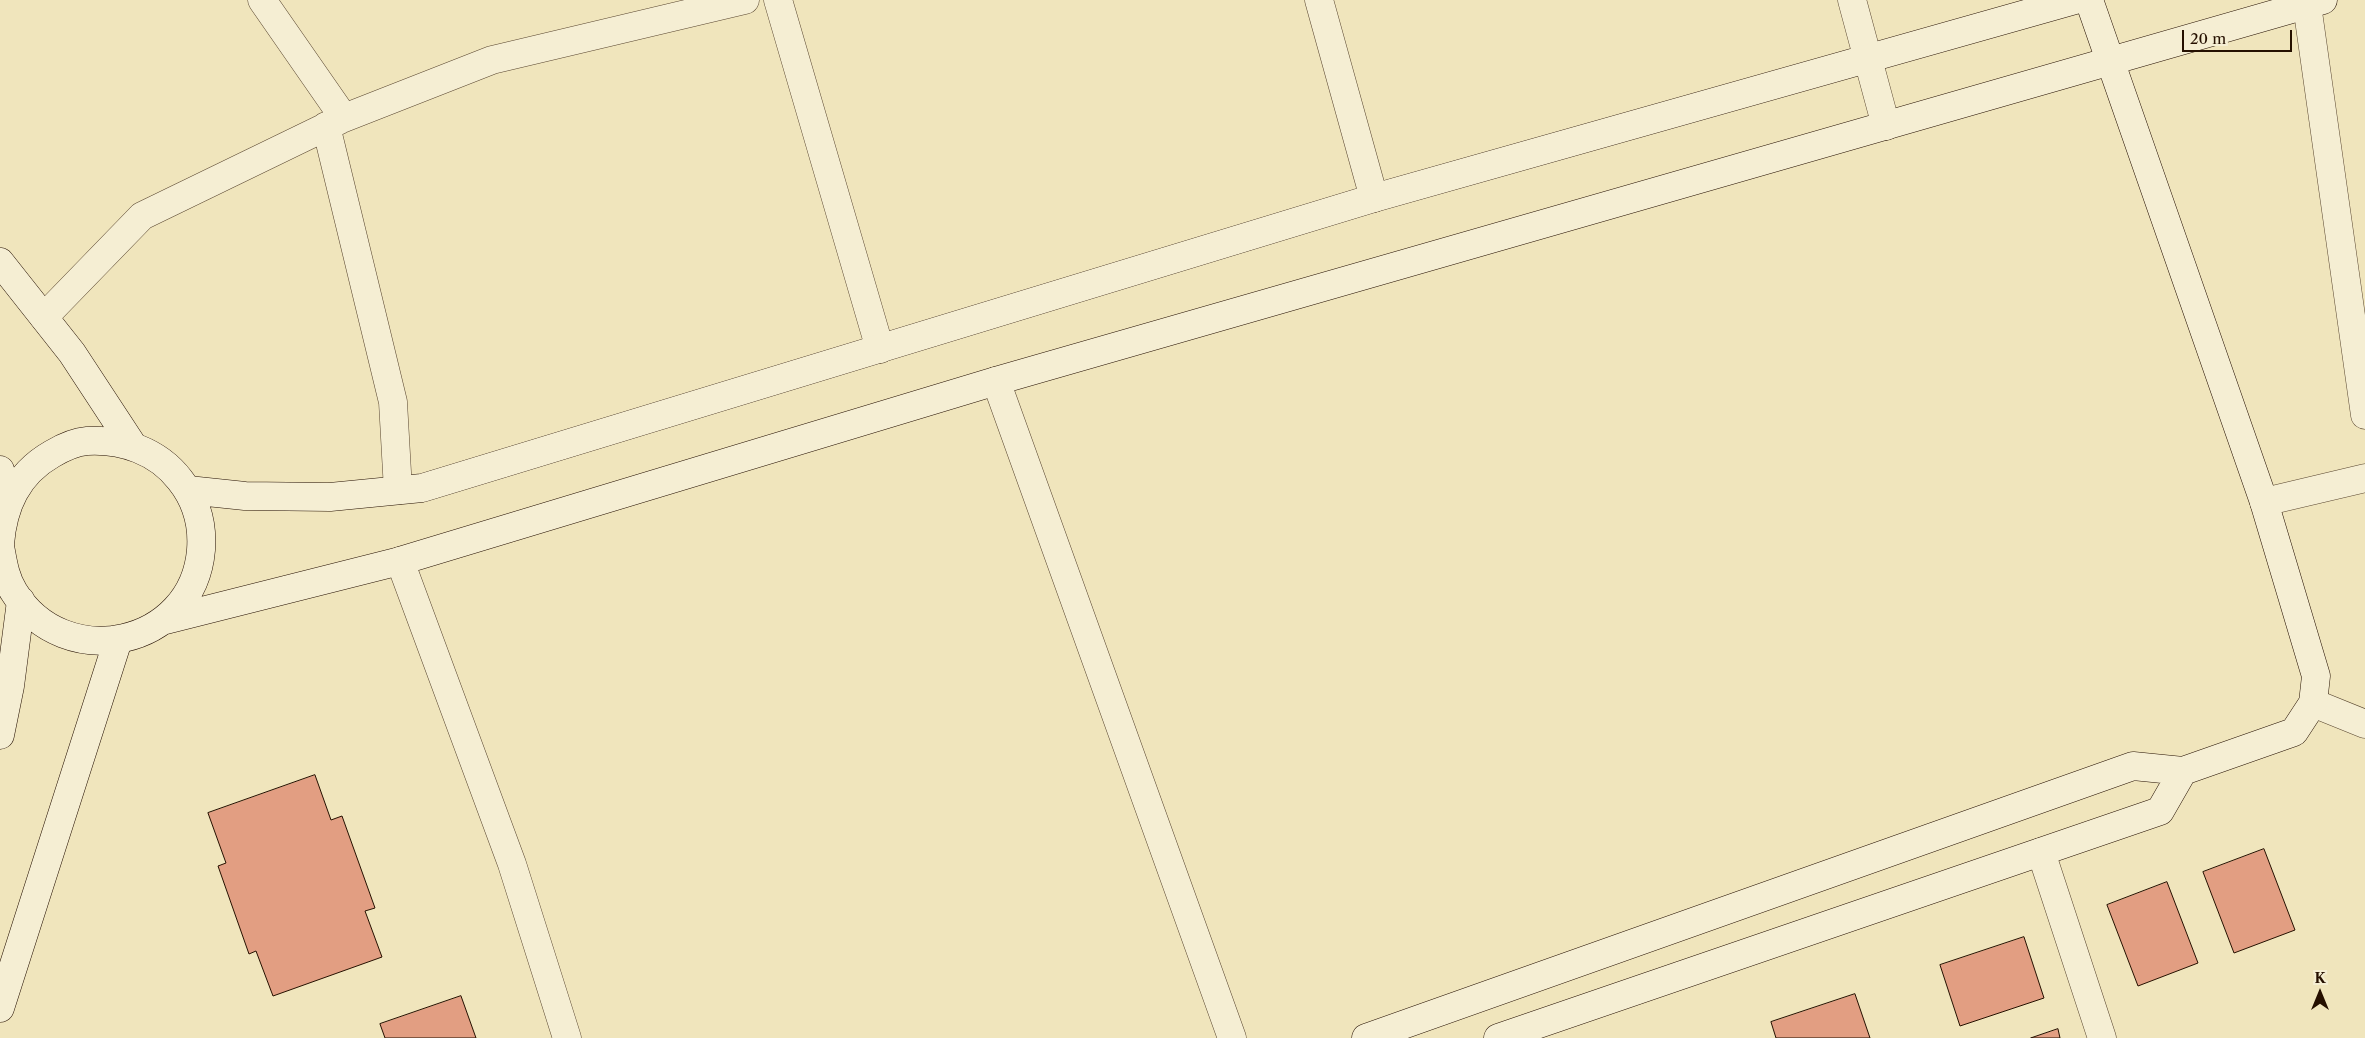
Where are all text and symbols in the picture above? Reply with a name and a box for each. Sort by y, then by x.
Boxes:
scale bar [2185,20,2295,52]
text: 20 m [2190,29,2226,48]
north arrow [2295,968,2345,1018]
text: K [2314,969,2326,987]

